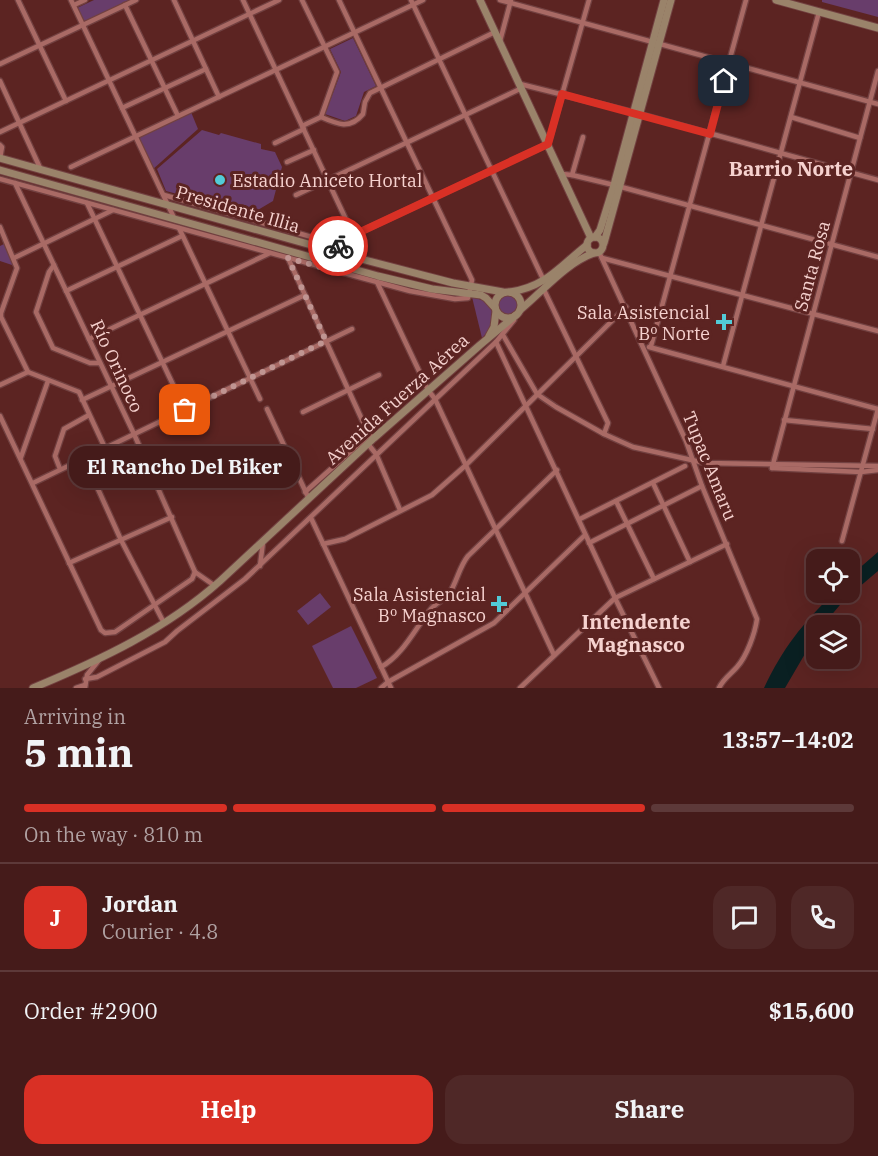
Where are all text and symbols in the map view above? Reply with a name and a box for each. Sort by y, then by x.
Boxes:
pin [698,55,749,106]
icon: home [707,64,740,97]
district label: Barrio Norte [729,155,853,182]
place label: Estadio Aniceto Hortal [232,169,422,192]
marker: Estadio Aniceto Hortal [213,173,227,187]
street label: Presidente Illia [173,180,303,238]
courier [308,216,368,276]
street label: Santa Rosa [789,218,835,314]
icon: bike [322,230,355,263]
place label: Sala Asistencial Bº Norte [577,301,710,345]
marker: Sala Asistencial Bº Norte [715,313,733,331]
street label: Río Orinoco [86,316,148,416]
street label: Avenida Fuerza Aérea [320,328,474,470]
pin [159,384,210,435]
icon: bag [168,393,201,426]
street label: Tupac Amaru [678,408,742,524]
callout: El Rancho Del Biker [70,446,300,488]
text: El Rancho Del Biker [87,453,282,480]
map controls [806,549,860,669]
button: locate [806,549,860,603]
place label: Sala Asistencial Bº Magnasco [353,583,486,627]
marker: Sala Asistencial Bº Magnasco [490,595,508,613]
district label: Intendente Magnasco [582,608,690,658]
button: layers [806,615,860,669]
text: Arriving in [24,703,126,730]
text: 13:57–14:02 [722,725,854,754]
text: 5 min [24,727,133,778]
text: On the way · 810 m [24,821,203,848]
button: chat [713,886,776,949]
button: phone [791,886,854,949]
text: Jordan [102,889,178,918]
text: J [50,903,61,932]
text: Courier · 4.8 [102,918,218,945]
text: Order #2900 [24,996,158,1025]
text: $15,600 [769,996,854,1025]
button: Help [24,1075,433,1144]
button: Share [445,1075,854,1144]

